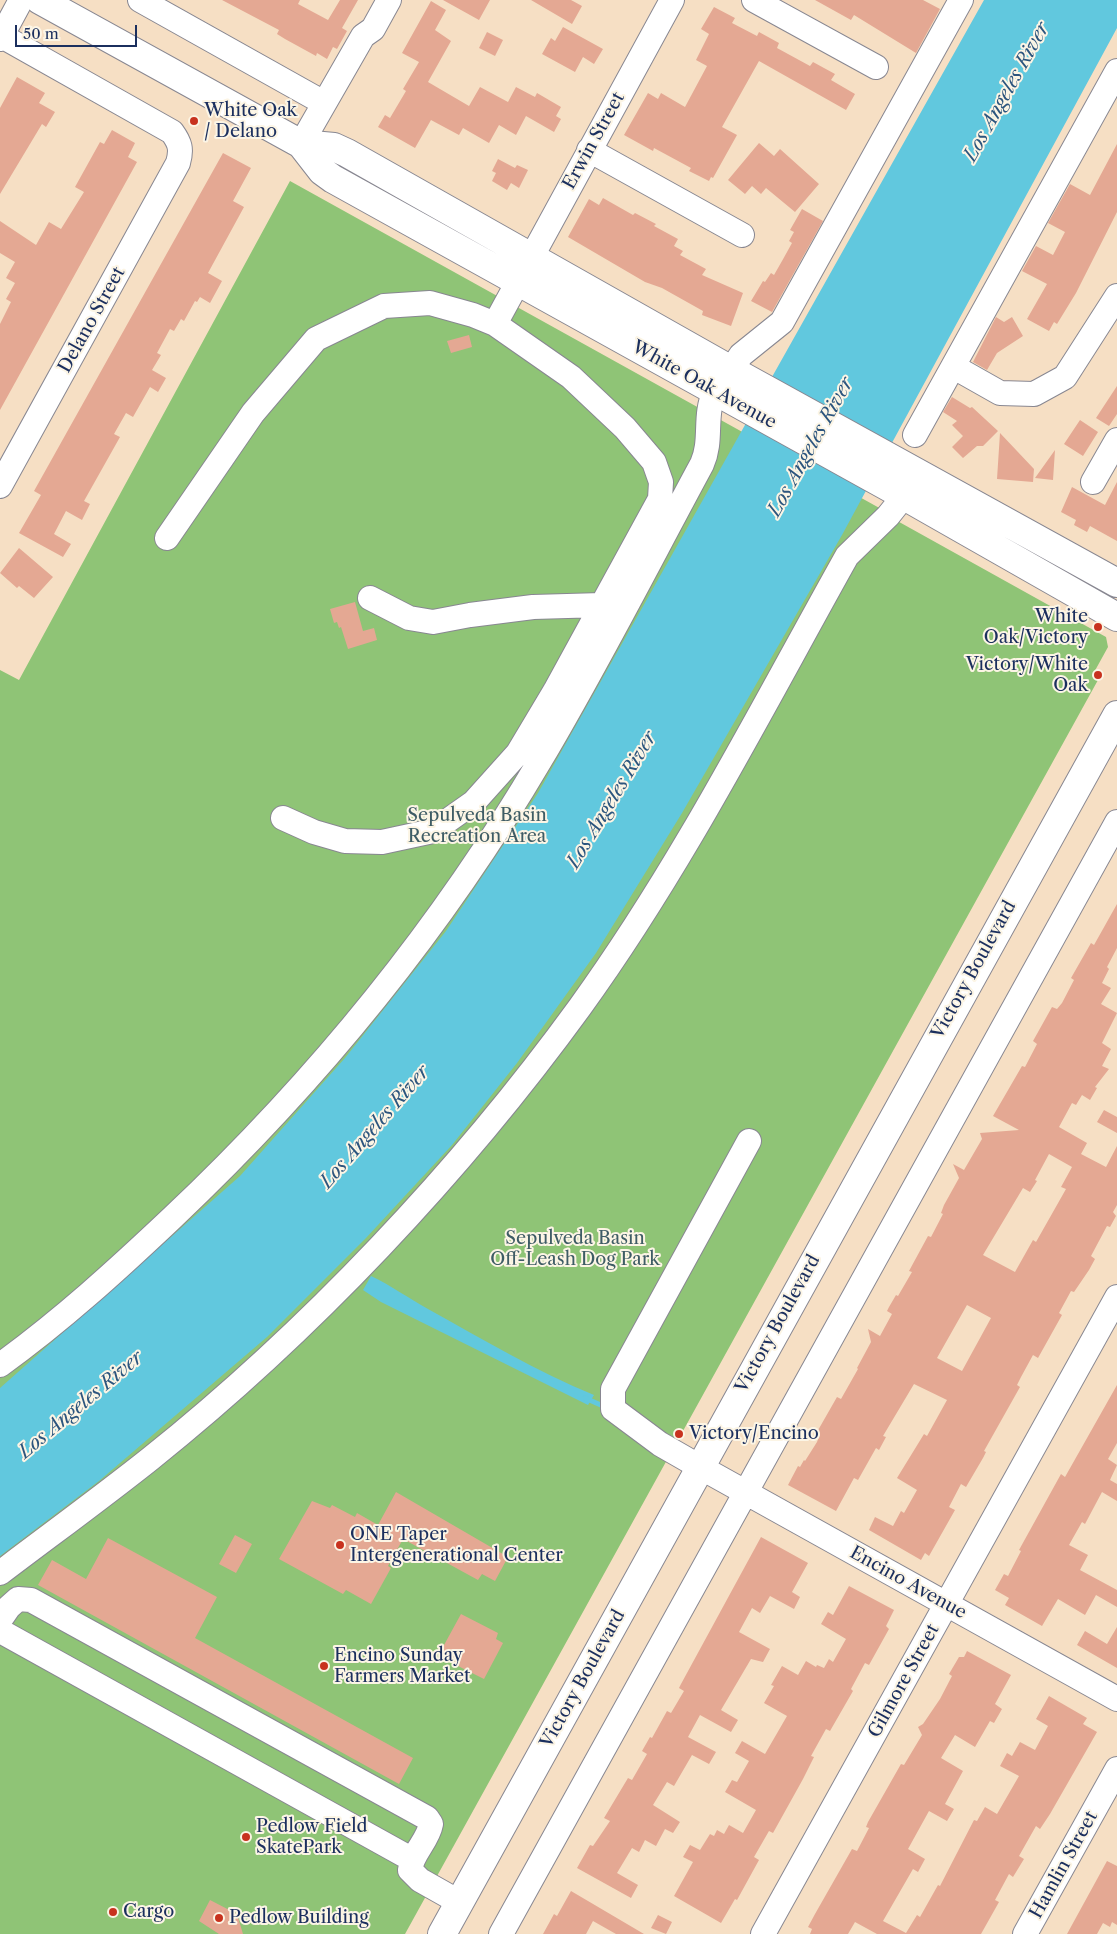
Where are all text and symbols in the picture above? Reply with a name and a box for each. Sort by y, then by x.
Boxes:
scale bar [18,15,140,47]
water label: Los Angeles River [959,19,1055,165]
text: 50 m [23,24,59,43]
street label: Erwin Street [559,89,629,193]
place label: White Oak / Delano [204,100,297,142]
marker: White Oak / Delano [188,115,200,127]
street label: Delano Street [54,263,130,377]
street label: White Oak Avenue [628,336,780,434]
water label: Los Angeles River [763,374,859,520]
place label: White Oak/Victory [984,606,1088,649]
marker: White Oak/Victory [1092,621,1104,633]
place label: Victory/White Oak [966,654,1088,696]
marker: Victory/White Oak [1092,669,1104,681]
water label: Los Angeles River [562,728,662,872]
park label: Sepulveda Basin Recreation Area [407,805,547,848]
street label: Victory Boulevard [927,897,1021,1043]
water label: Los Angeles River [315,1061,435,1193]
park label: Sepulveda Basin Off-Leash Dog Park [490,1228,660,1270]
street label: Victory Boulevard [731,1251,825,1397]
water label: Los Angeles River [14,1346,148,1464]
place label: Victory/Encino [689,1423,819,1445]
marker: Victory/Encino [673,1428,685,1440]
place label: ONE Taper Intergenerational Center [350,1524,563,1566]
marker: ONE Taper Intergenerational Center [334,1539,346,1551]
street label: Encino Avenue [846,1542,970,1624]
street label: Victory Boulevard [536,1606,630,1752]
street label: Gilmore Street [864,1621,944,1741]
place label: Encino Sunday Farmers Market [334,1645,470,1688]
marker: Encino Sunday Farmers Market [318,1660,330,1672]
street label: Hamlin Street [1026,1808,1102,1922]
place label: Pedlow Field SkatePark [256,1816,368,1858]
marker: Pedlow Field SkatePark [240,1831,252,1843]
place label: Cargo [123,1901,174,1923]
marker: Cargo [107,1906,119,1918]
place label: Pedlow Building [229,1907,369,1929]
marker: Pedlow Building [213,1912,225,1924]

